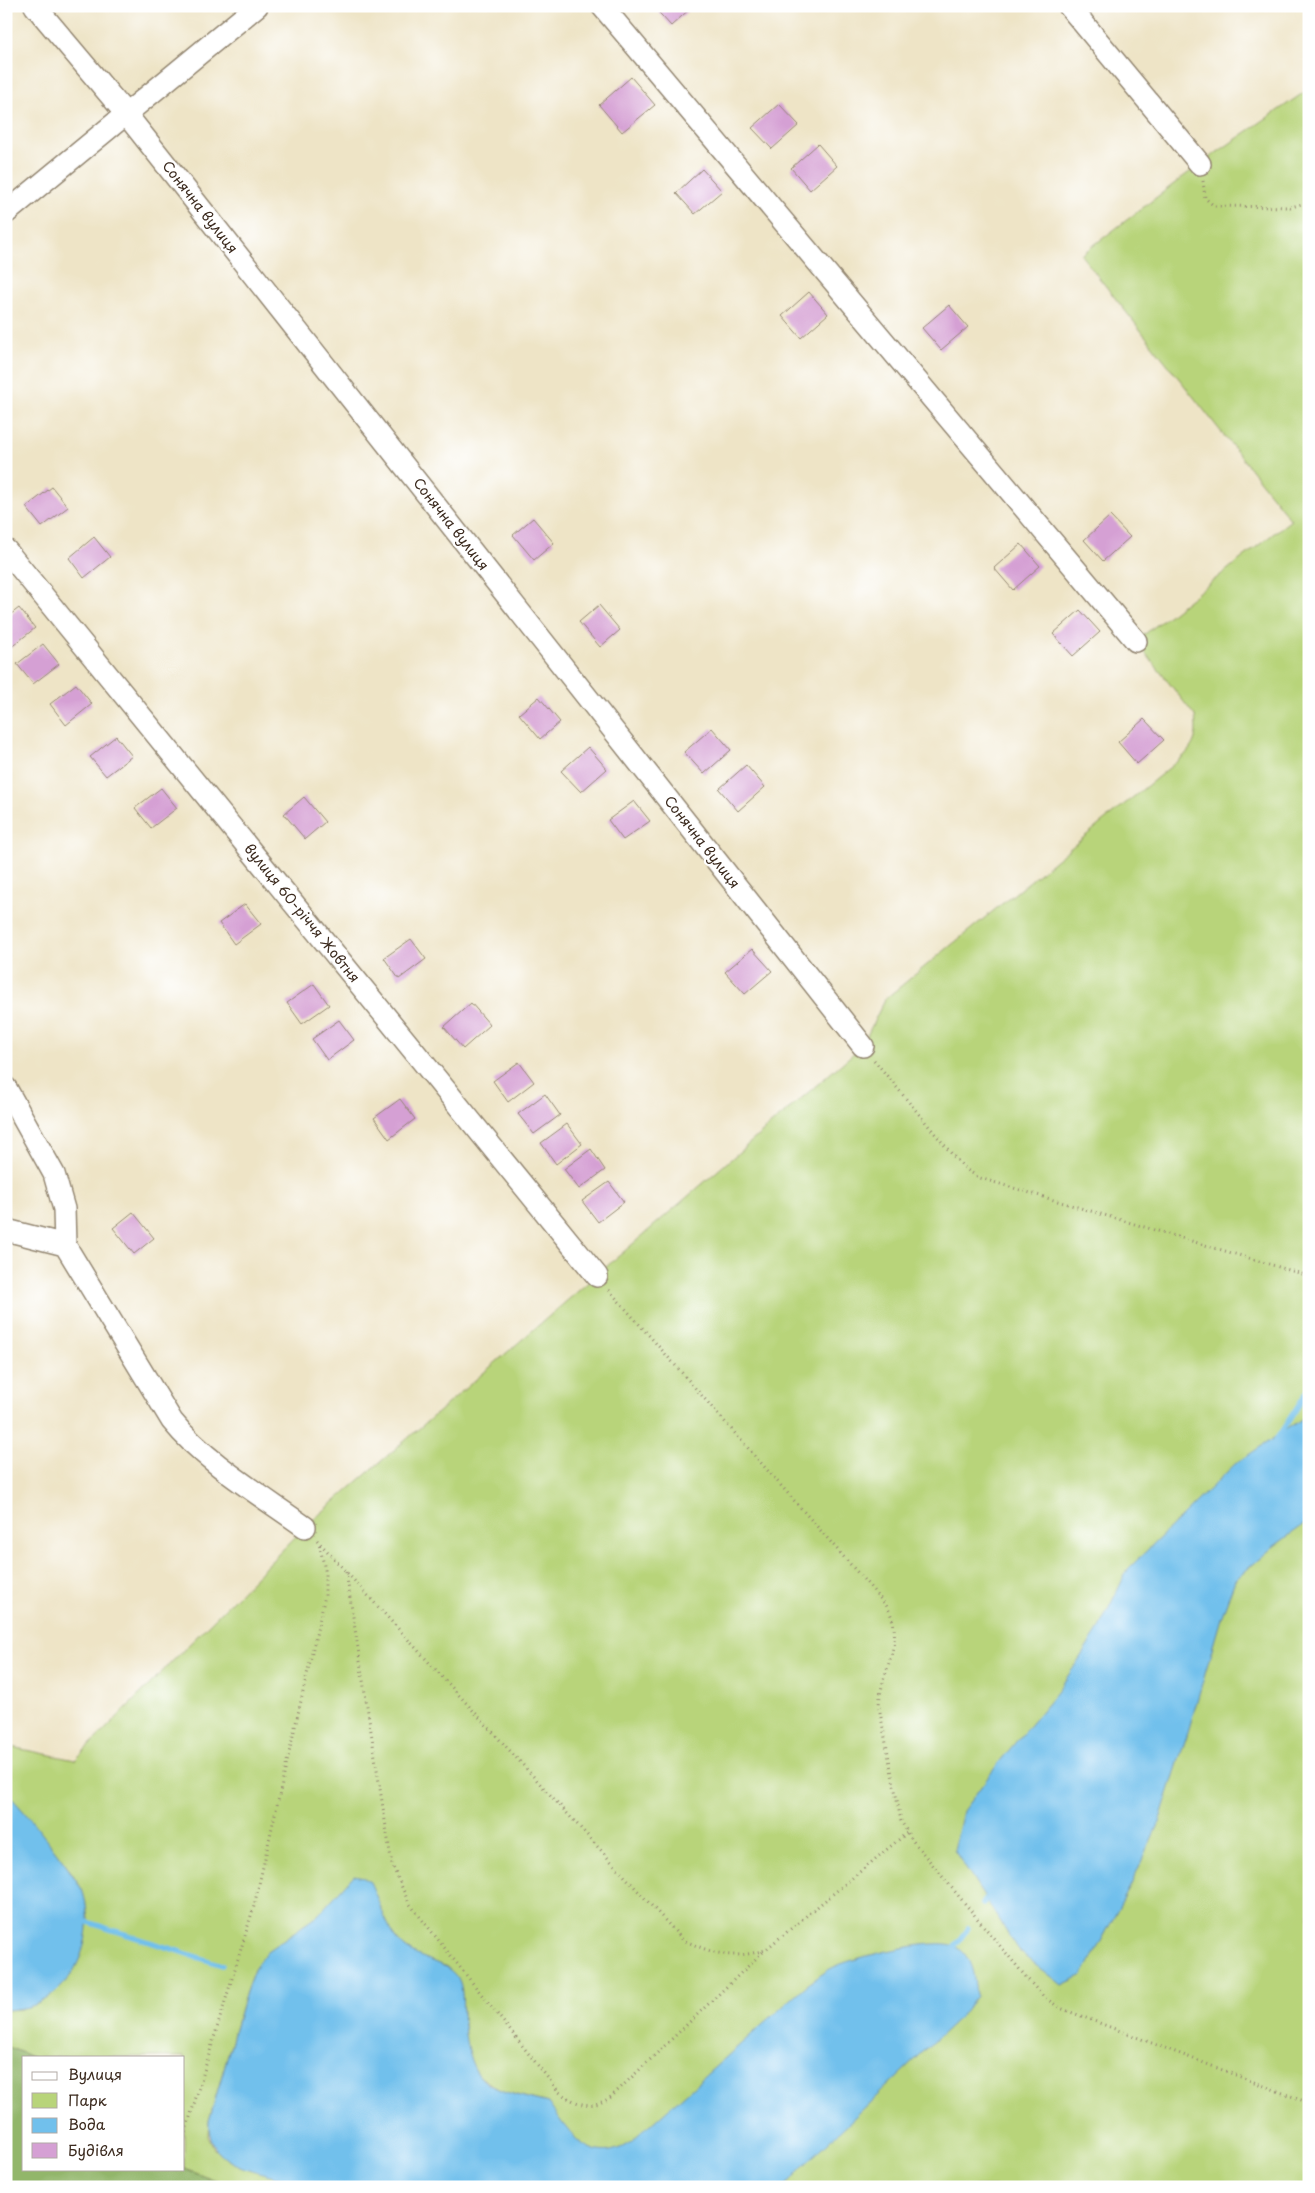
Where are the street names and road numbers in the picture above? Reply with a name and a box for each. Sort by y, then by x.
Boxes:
street label: Сонячна вулиця [158,156,243,257]
street label: Сонячна вулиця [409,473,494,574]
street label: Сонячна вулиця [660,791,745,892]
street label: вулиця 60-річчя Жовтня [240,839,365,987]

